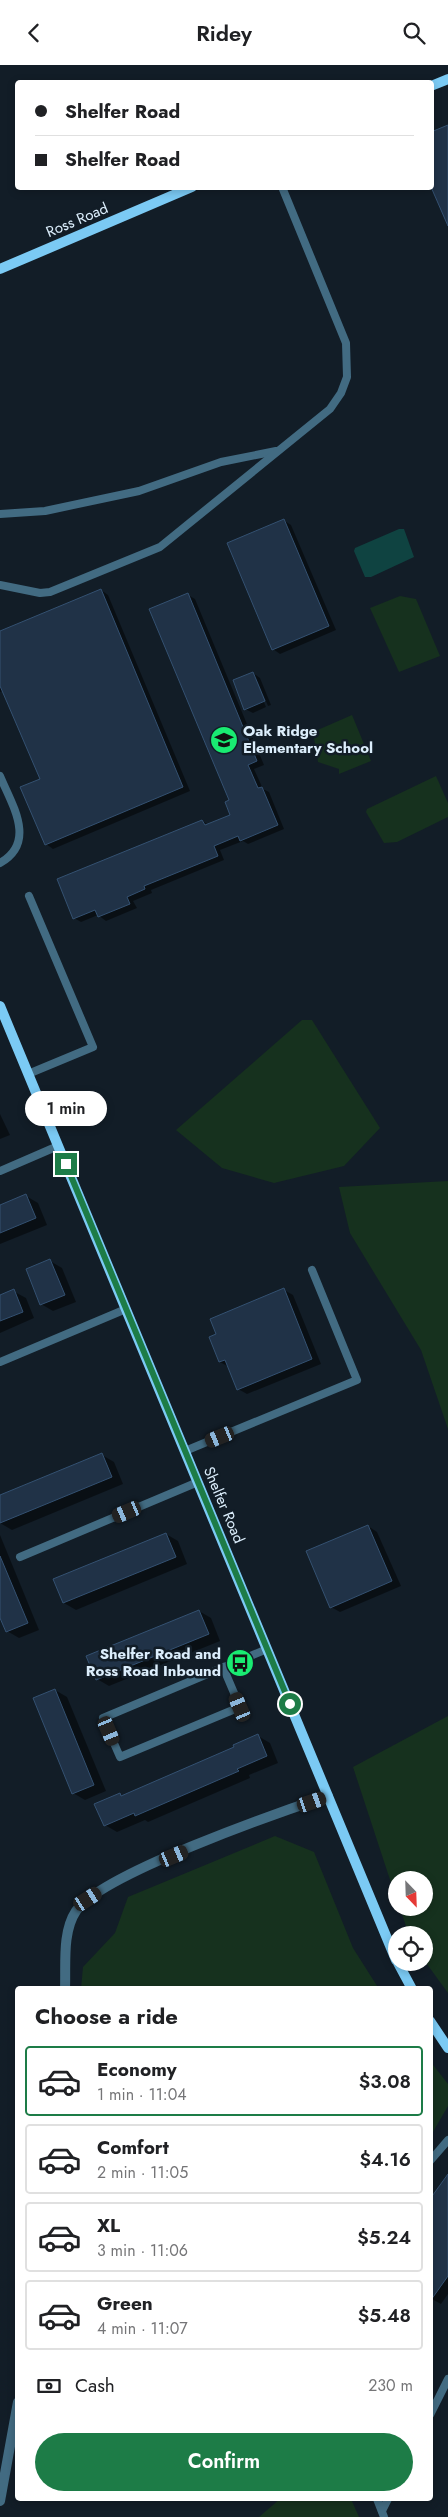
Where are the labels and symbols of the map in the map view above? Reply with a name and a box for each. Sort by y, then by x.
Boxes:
street label: Ross Road [43,197,111,243]
place label: Oak Ridge Elementary School [243,720,373,759]
school or university icon: Oak Ridge Elementary School [209,725,239,755]
callout: 1 min [25,1091,107,1127]
route end [55,1153,77,1175]
car [203,1424,236,1450]
street label: Shelfer Road [198,1463,250,1547]
car [110,1499,143,1525]
place label: Shelfer Road and Ross Road Inbound [86,1643,221,1682]
bus stop icon: Shelfer Road and Ross Road Inbound [225,1648,255,1678]
car [227,1690,252,1724]
route start [279,1693,301,1715]
car [96,1714,121,1748]
car [295,1790,328,1814]
car [157,1843,190,1869]
north arrow [388,1871,432,1916]
car [71,1885,104,1913]

